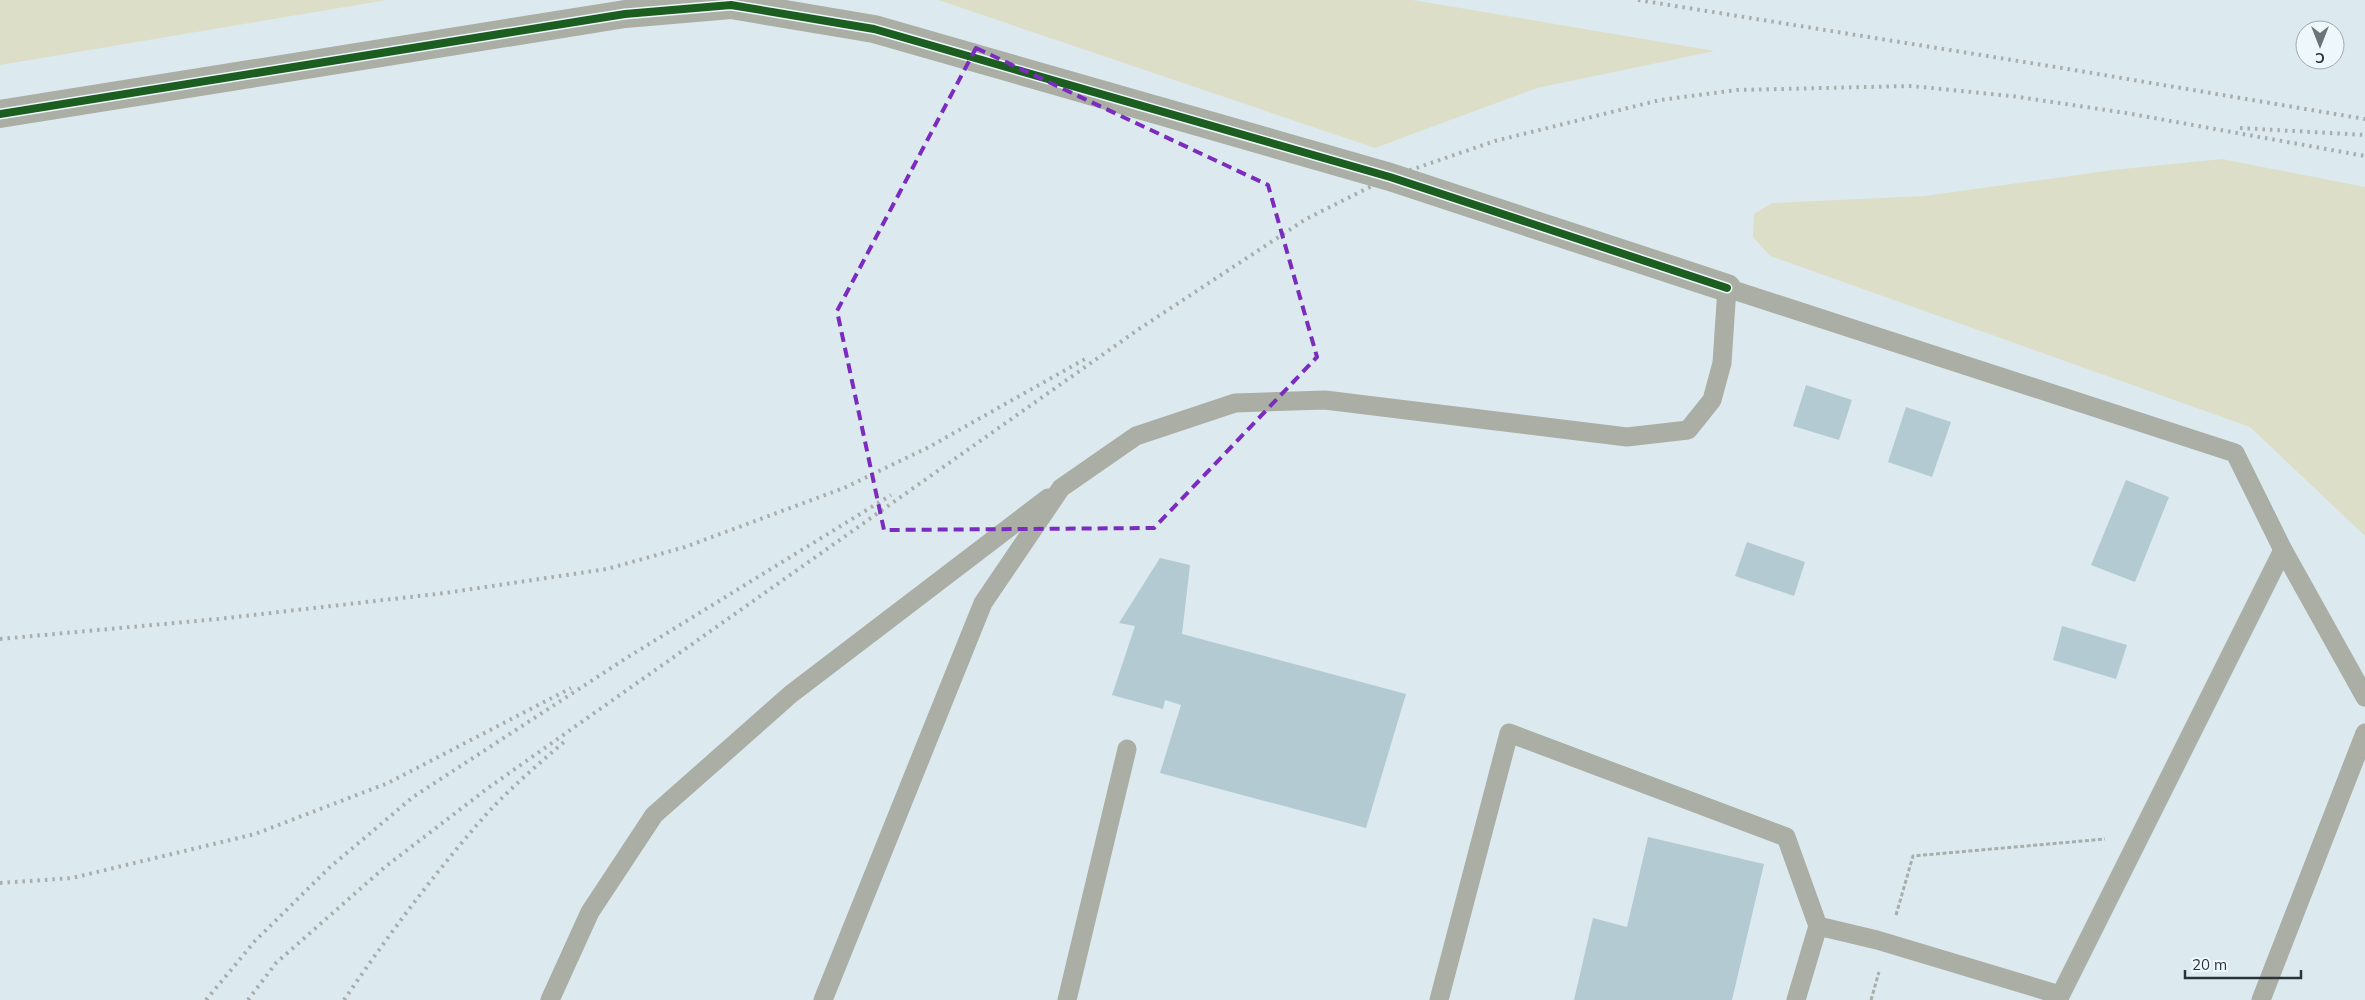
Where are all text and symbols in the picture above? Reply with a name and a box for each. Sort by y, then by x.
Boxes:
north arrow [2295,20,2345,70]
text: С [2315,49,2325,67]
scale bar [2185,948,2301,980]
text: 20 m [2192,955,2227,974]

